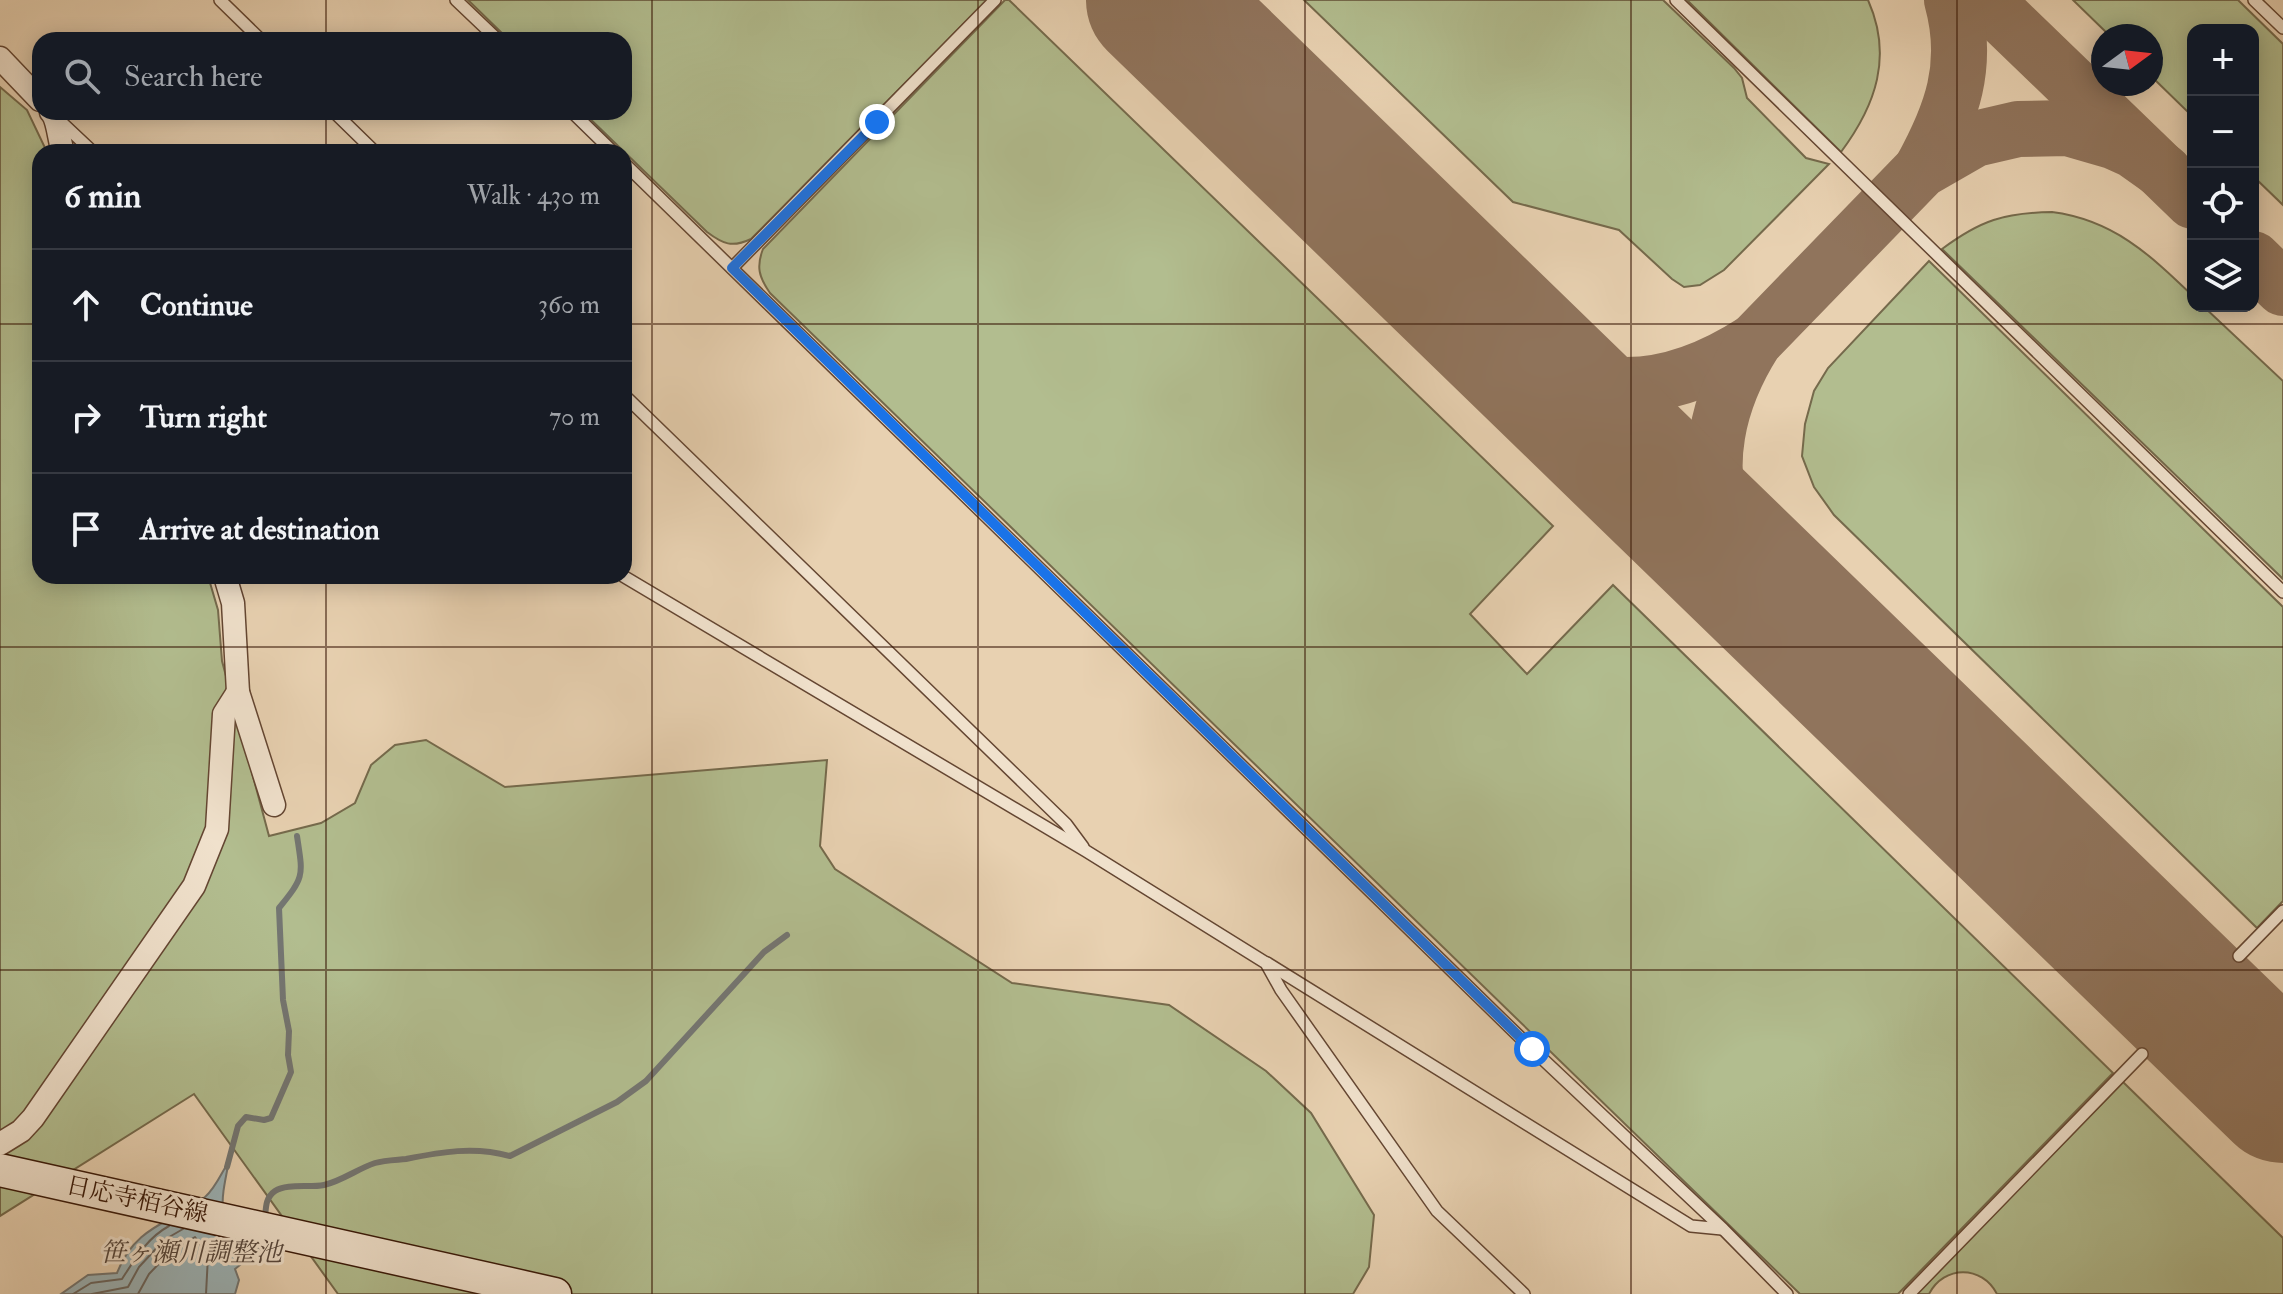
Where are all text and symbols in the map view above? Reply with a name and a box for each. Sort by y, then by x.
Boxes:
north arrow [2091,24,2163,96]
map controls [2187,24,2259,312]
button: + [2187,24,2259,96]
search box [32,32,632,120]
icon: search [60,54,104,98]
text: Search here [124,58,263,95]
button: − [2187,96,2259,168]
route end [859,104,895,140]
button: locate [2187,168,2259,240]
text: 6 min [64,175,141,218]
text: Walk · 430 m [467,180,600,212]
button: layers [2187,240,2259,312]
icon: ahead [64,283,108,327]
text: Continue [140,287,253,324]
text: 360 m [538,289,600,321]
icon: right [64,395,108,439]
text: Turn right [140,399,267,436]
text: 70 m [549,401,600,433]
icon: arrive [64,507,108,551]
text: Arrive at destination [140,511,380,548]
route start [1514,1031,1550,1067]
street label: 日応寺栢谷線 [63,1170,211,1230]
water label: 笹ヶ瀬川調整池 [100,1237,285,1269]

